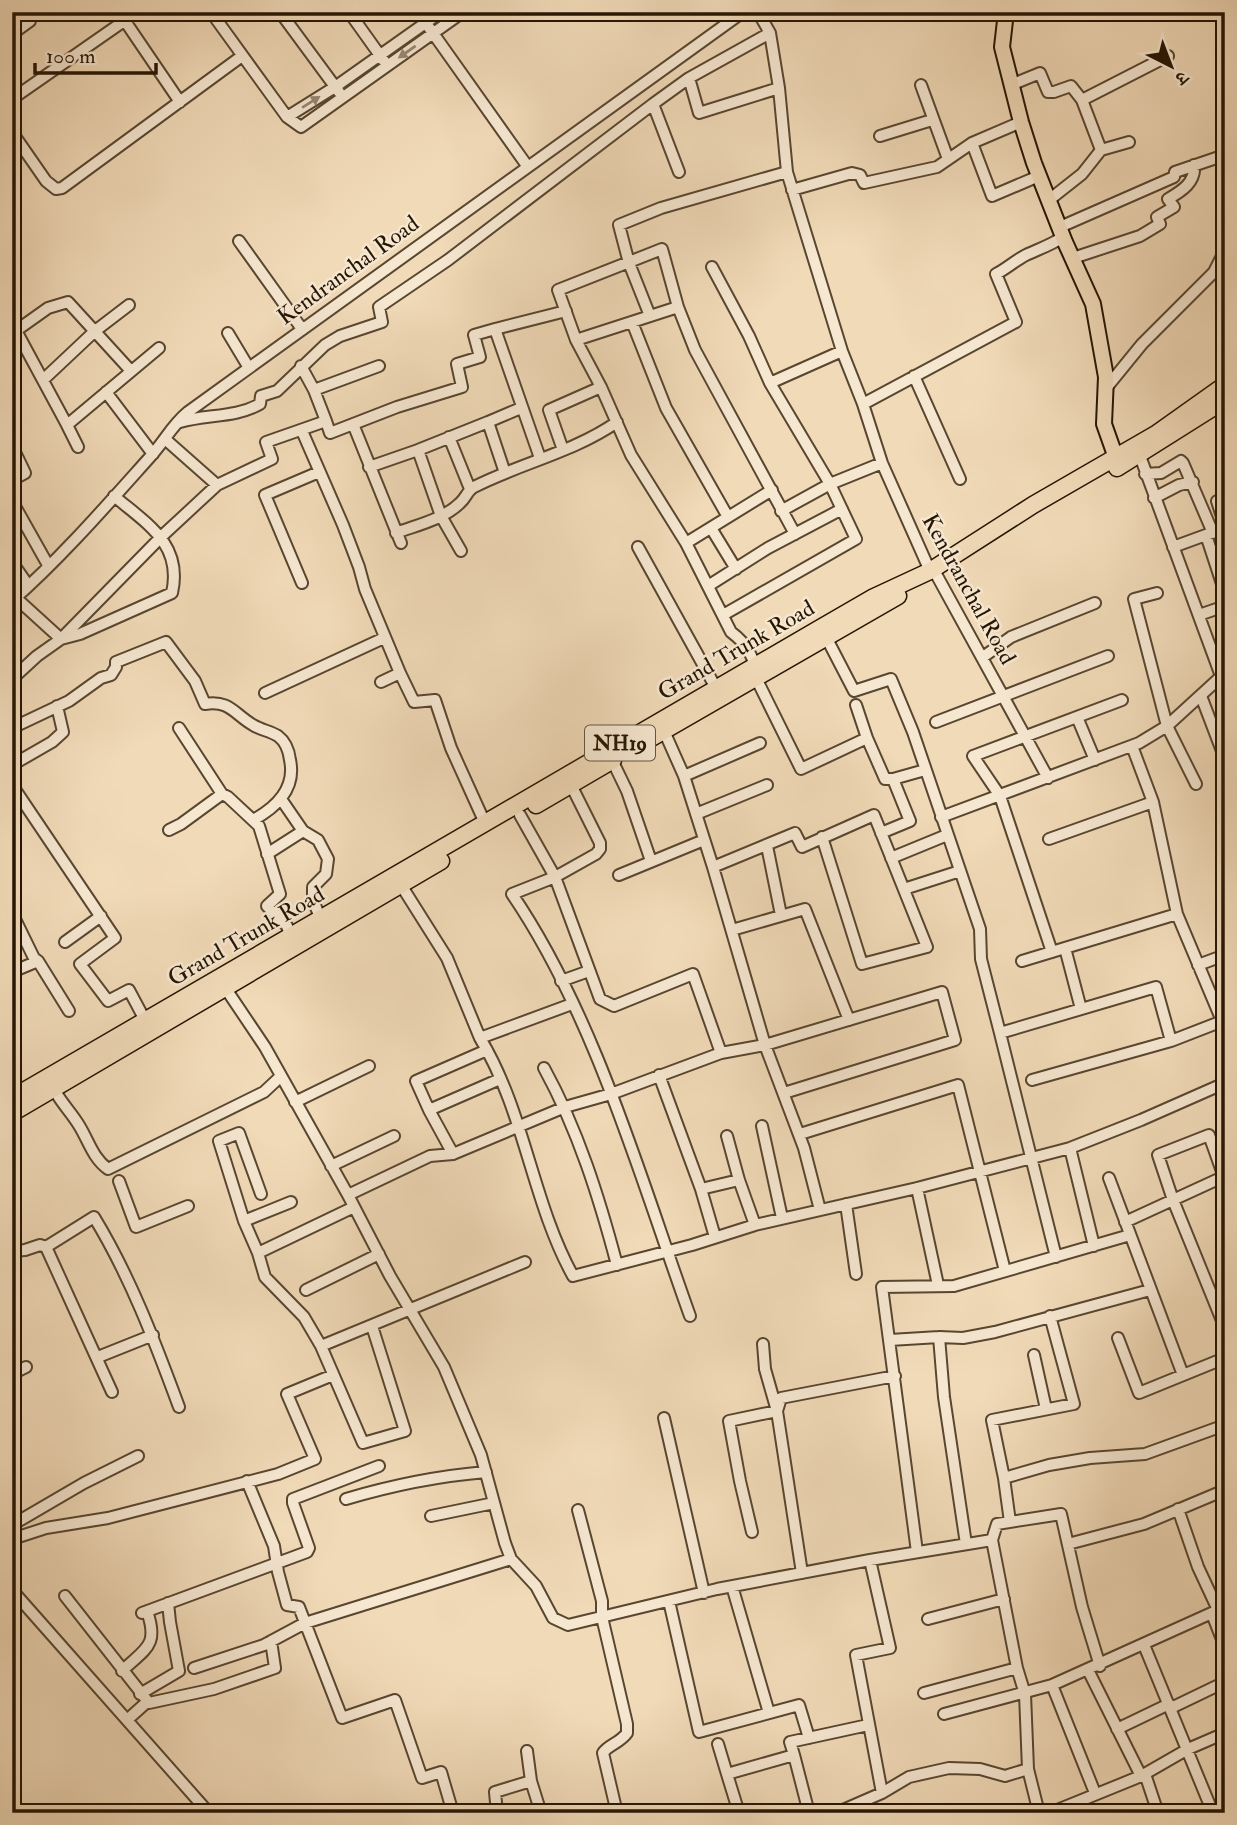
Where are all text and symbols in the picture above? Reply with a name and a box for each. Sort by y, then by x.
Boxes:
scale bar [35,32,156,76]
north arrow [1136,32,1206,102]
text: 100 m [46,43,96,70]
one-way arrow [398,45,416,59]
text: उ [1169,64,1195,91]
one-way arrow [301,96,320,109]
street label: Kendranchal Road [272,209,424,331]
street label: Kendranchal Road [916,509,1022,669]
street label: Grand Trunk Road [652,593,820,707]
road number: NH19 [585,726,655,760]
street label: Grand Trunk Road [162,879,330,993]

